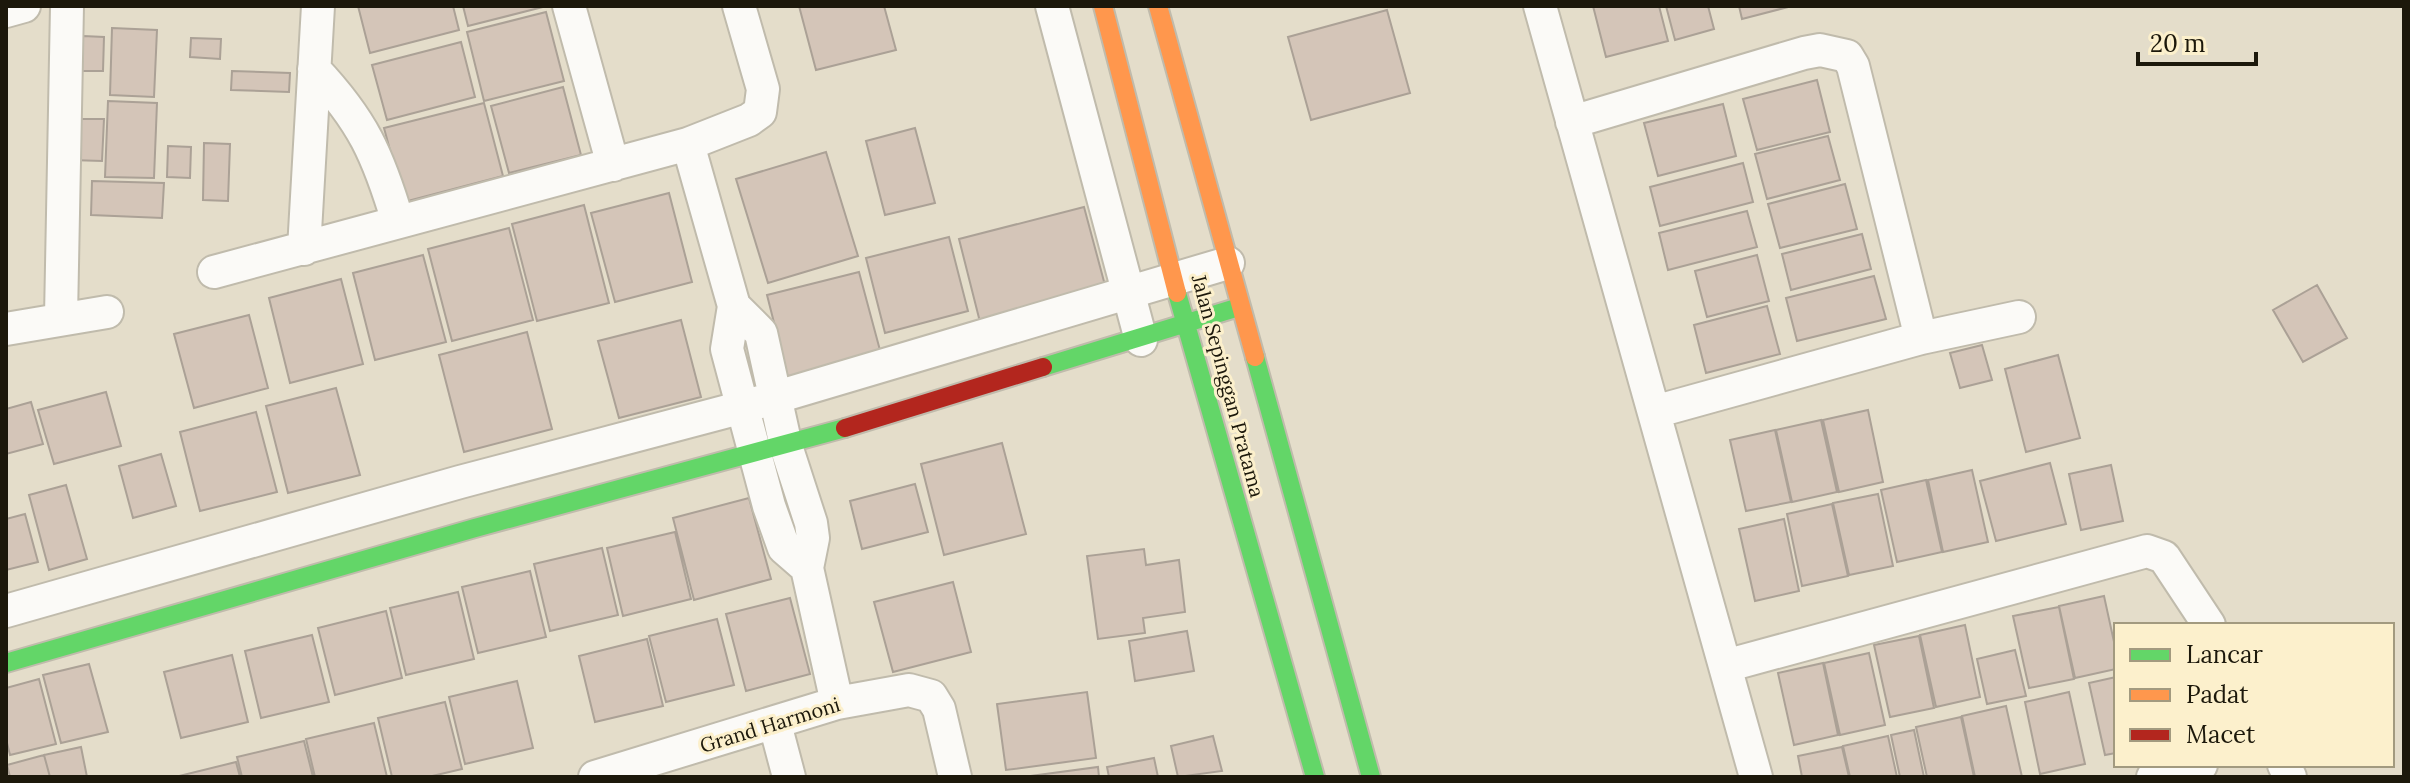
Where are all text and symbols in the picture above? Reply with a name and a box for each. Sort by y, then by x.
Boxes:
scale bar [2138,16,2256,66]
text: 20 m [2150,28,2206,59]
street label: Jalan Sepinggan Pratama [1186,271,1270,500]
legend [2114,623,2394,767]
text: Lancar [2186,639,2263,670]
text: Padat [2186,679,2249,710]
street label: Grand Harmoni [697,691,843,758]
text: Macet [2186,719,2256,750]

